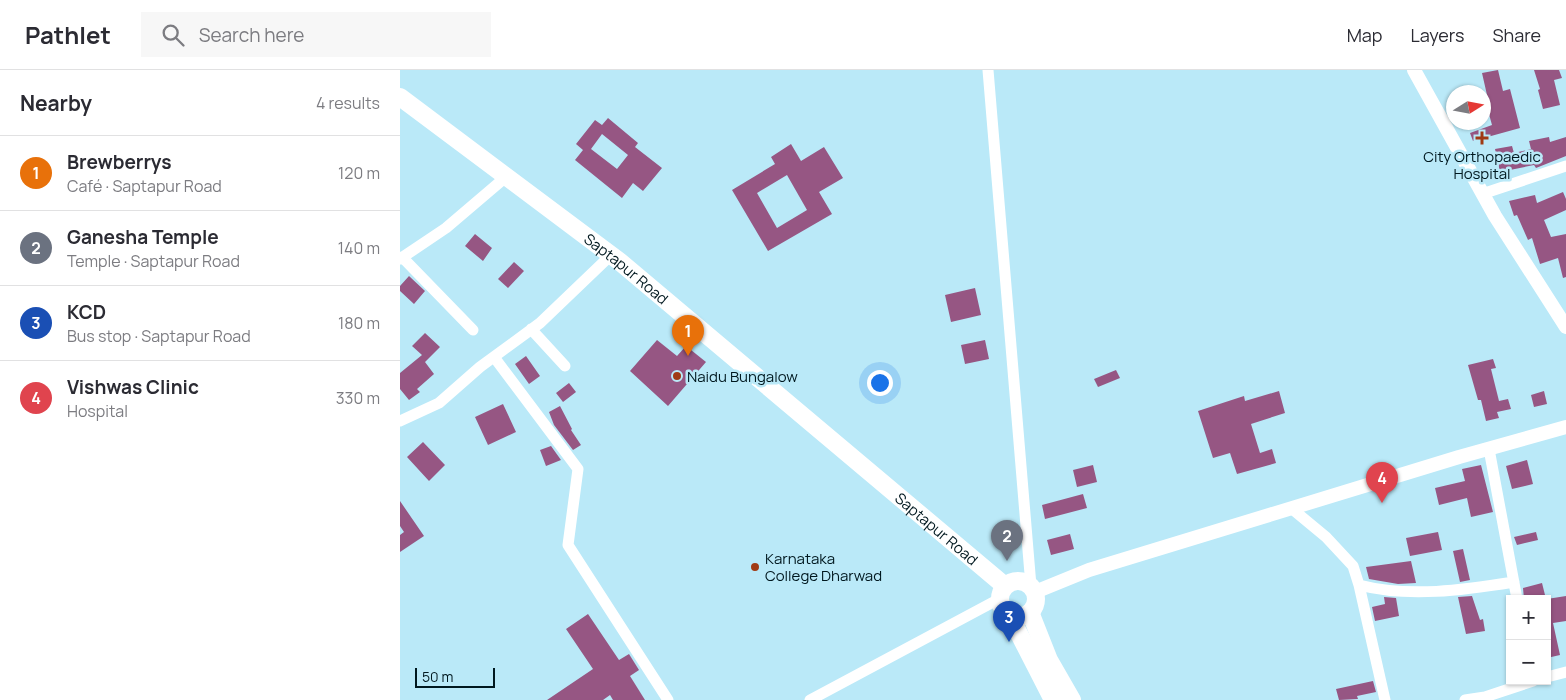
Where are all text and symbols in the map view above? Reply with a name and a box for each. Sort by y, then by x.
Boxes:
search box [141,12,491,57]
text: Pathlet [25,18,111,51]
icon: search [159,21,187,49]
text: Search here [199,22,304,48]
text: Map [1347,23,1382,47]
text: Layers [1410,23,1464,47]
text: Share [1492,23,1541,47]
north arrow [1446,85,1491,130]
text: Nearby [20,89,92,117]
text: 4 results [316,92,380,114]
marker: City Orthopaedic Hospital [1475,131,1489,145]
place label: City Orthopaedic Hospital [1423,146,1541,184]
text: Brewberrys [67,149,172,175]
text: 1 [32,162,40,184]
text: 120 m [338,162,380,184]
text: Café · Saptapur Road [67,175,222,197]
text: Ganesha Temple [67,224,219,250]
street label: Saptapur Road [580,228,673,309]
text: 2 [31,237,41,259]
text: 140 m [338,237,380,259]
text: Temple · Saptapur Road [67,250,240,272]
text: KCD [67,299,106,325]
text: 3 [31,312,41,334]
text: 180 m [338,312,380,334]
pin: 1 [672,315,704,356]
text: Bus stop · Saptapur Road [67,325,251,347]
place label: Naidu Bungalow [687,366,798,387]
marker: Naidu Bungalow [671,370,683,382]
your location [867,370,893,396]
text: Vishwas Clinic [67,374,199,400]
text: 4 [31,387,41,409]
text: 330 m [336,387,380,409]
text: Hospital [67,400,128,422]
pin: 4 [1366,462,1398,503]
street label: Saptapur Road [891,487,983,570]
pin: 2 [991,520,1023,561]
place label: Karnataka College Dharwad [765,548,882,586]
marker: Karnataka College Dharwad [749,561,761,573]
map controls [1506,595,1551,685]
button: + [1506,595,1551,640]
pin: 3 [993,601,1025,642]
button: − [1506,640,1551,685]
scale bar [415,665,495,688]
text: 50 m [422,667,453,686]

